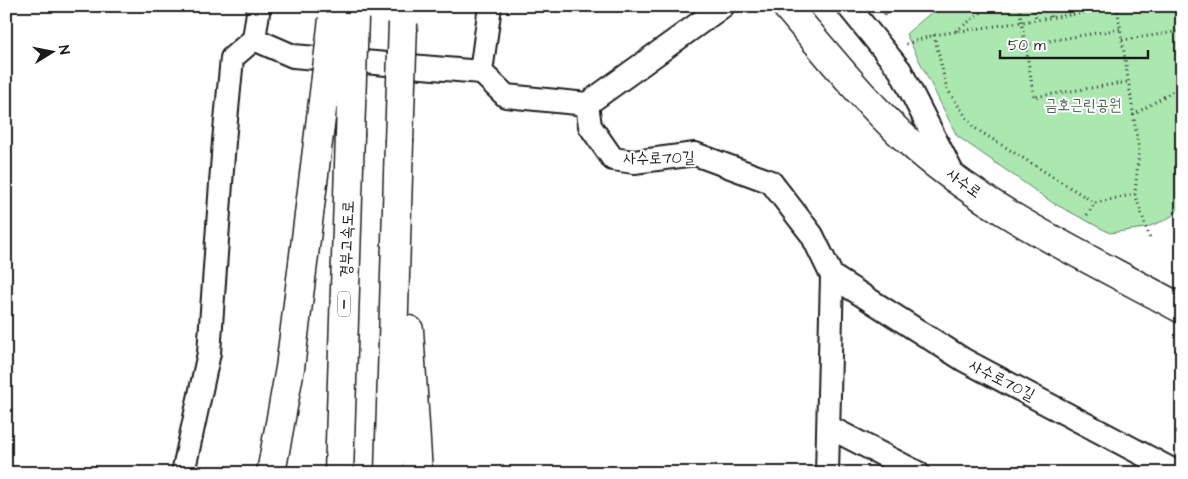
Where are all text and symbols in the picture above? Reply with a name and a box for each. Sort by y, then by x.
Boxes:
north arrow [28,28,78,78]
scale bar [1000,28,1148,60]
text: 50 m [1008,35,1046,56]
text: N [53,44,74,56]
park label: 금호근린공원 [1044,94,1122,116]
street label: 사수로70길 [623,146,695,170]
street label: 사수로 [942,163,986,203]
street label: 경부고속도로 [335,200,359,278]
road number: 1 [338,292,350,316]
street label: 사수로70길 [965,354,1039,406]

